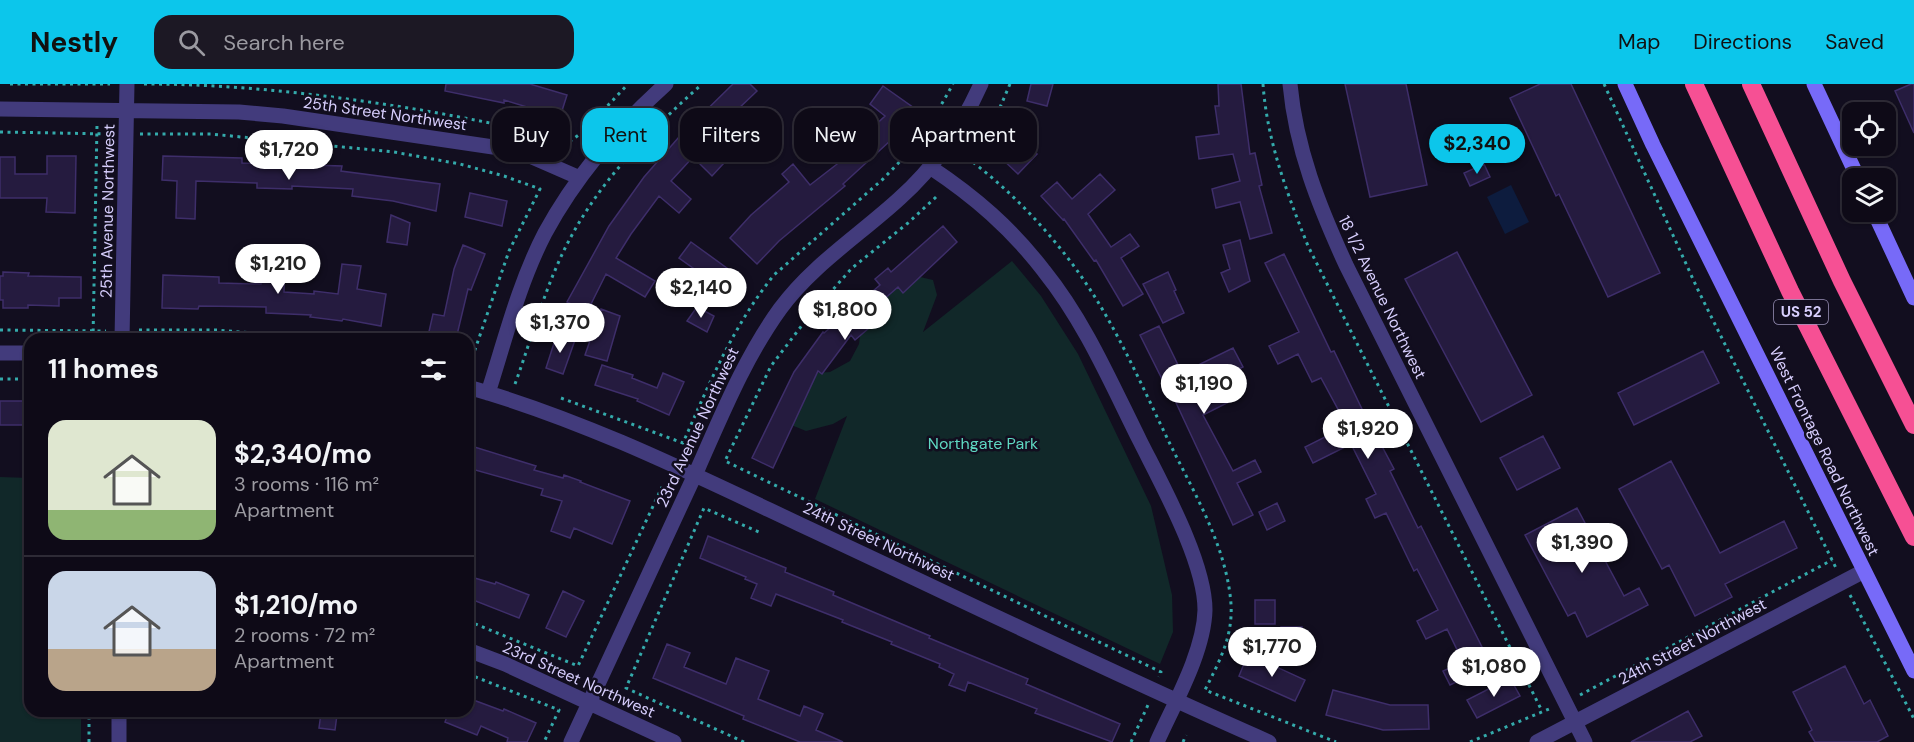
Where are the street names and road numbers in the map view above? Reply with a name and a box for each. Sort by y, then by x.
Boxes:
street label: 25th Street Northwest [302,92,468,135]
street label: 25th Avenue Northwest [95,124,120,298]
street label: 18 1/2 Avenue Northwest [1334,212,1431,382]
road number: US 52 [1774,300,1828,324]
street label: West Frontage Road Northwest [1765,343,1884,559]
street label: 23rd Avenue Northwest [651,344,744,511]
street label: 24th Street Northwest [800,497,958,586]
street label: 24th Street Northwest [1615,593,1770,689]
street label: 23rd Street Northwest [499,636,658,723]

